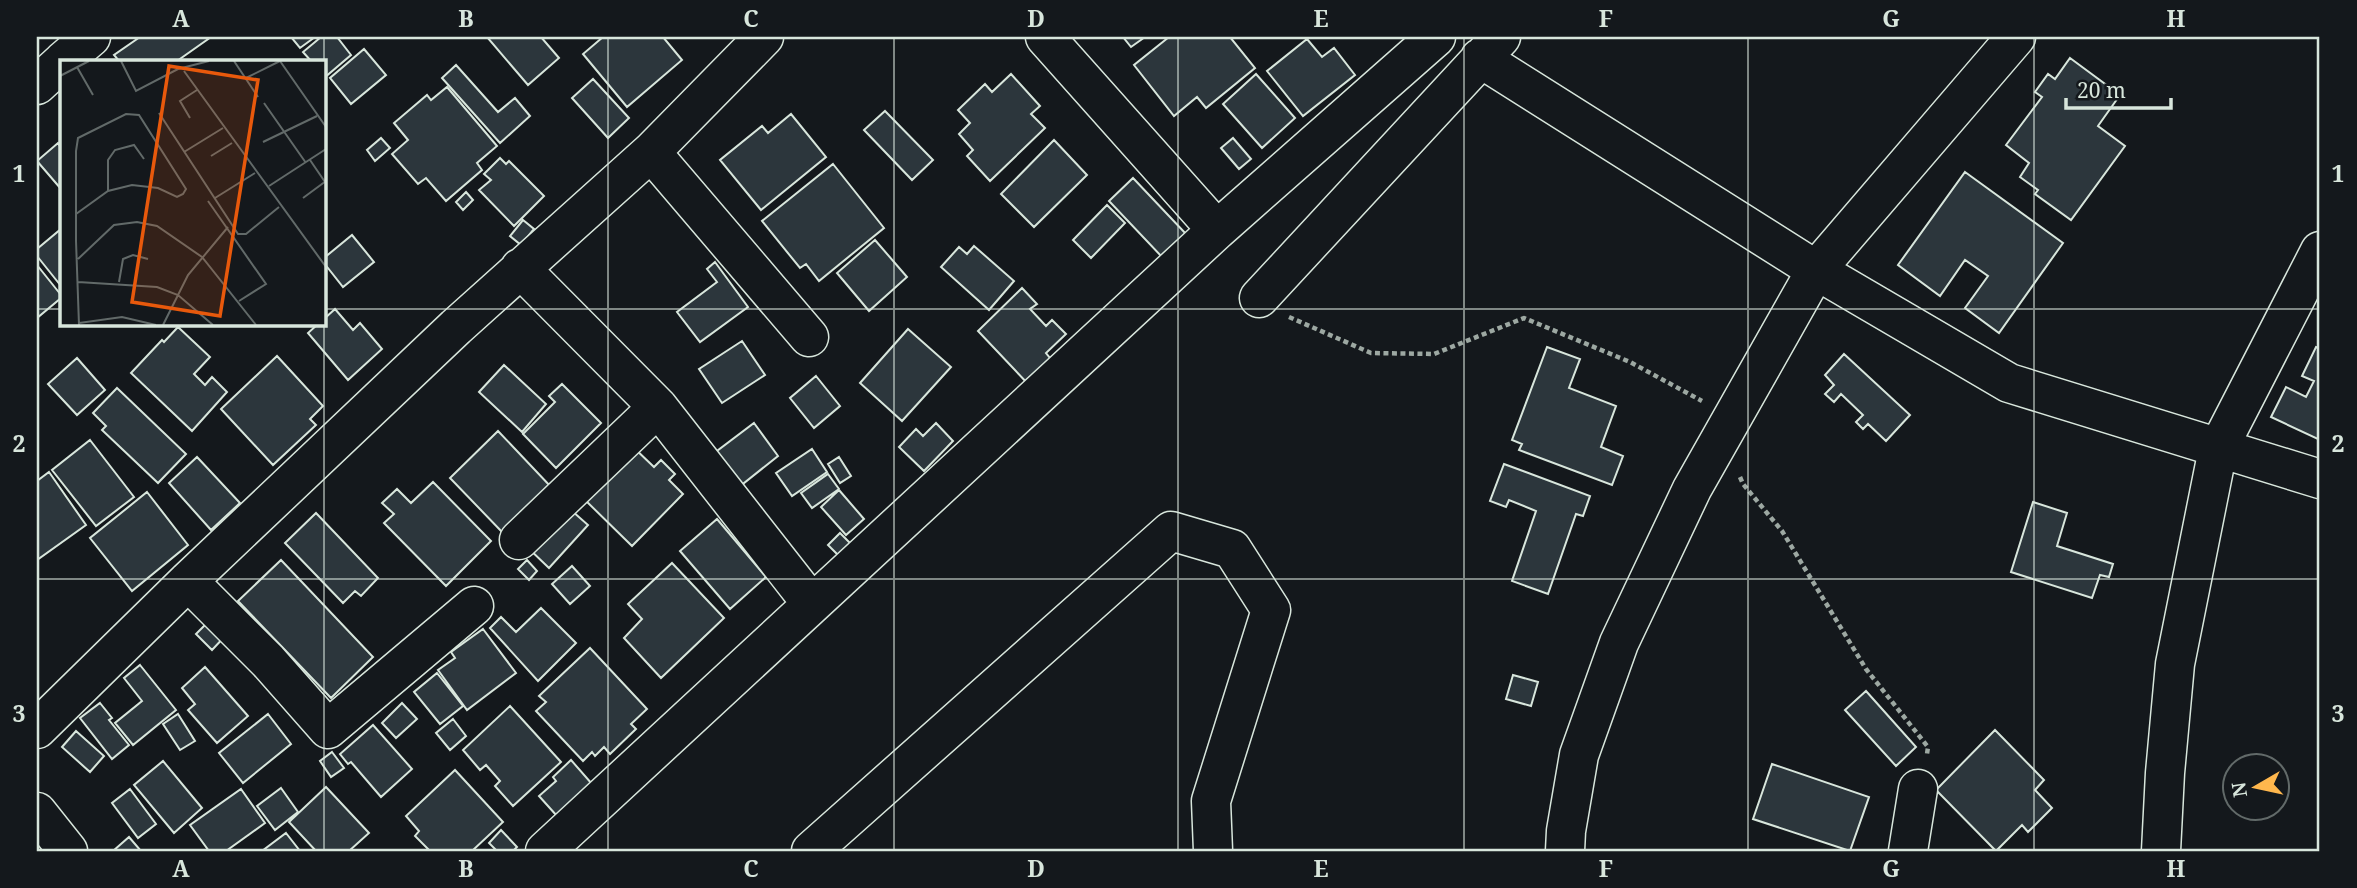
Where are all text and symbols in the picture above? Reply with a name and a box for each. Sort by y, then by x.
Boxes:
text: A [172,2,190,34]
text: B [458,2,474,34]
text: C [743,2,759,34]
text: D [1027,2,1045,34]
text: E [1313,2,1329,34]
text: F [1599,2,1613,34]
text: G [1882,2,1900,34]
text: H [2167,2,2186,34]
inset map [60,60,326,326]
scale bar [2066,66,2172,110]
text: 20 m [2077,76,2126,104]
text: 1 [13,157,26,189]
text: 1 [2332,157,2345,189]
text: 2 [13,427,26,459]
text: 2 [2332,427,2345,459]
text: 3 [13,697,26,729]
text: 3 [2332,697,2345,729]
north arrow [2220,752,2290,822]
text: N [2225,780,2253,799]
text: A [172,852,190,884]
text: B [458,852,474,884]
text: C [743,852,759,884]
text: D [1027,852,1045,884]
text: E [1313,852,1329,884]
text: F [1599,852,1613,884]
text: G [1882,852,1900,884]
text: H [2167,852,2186,884]

